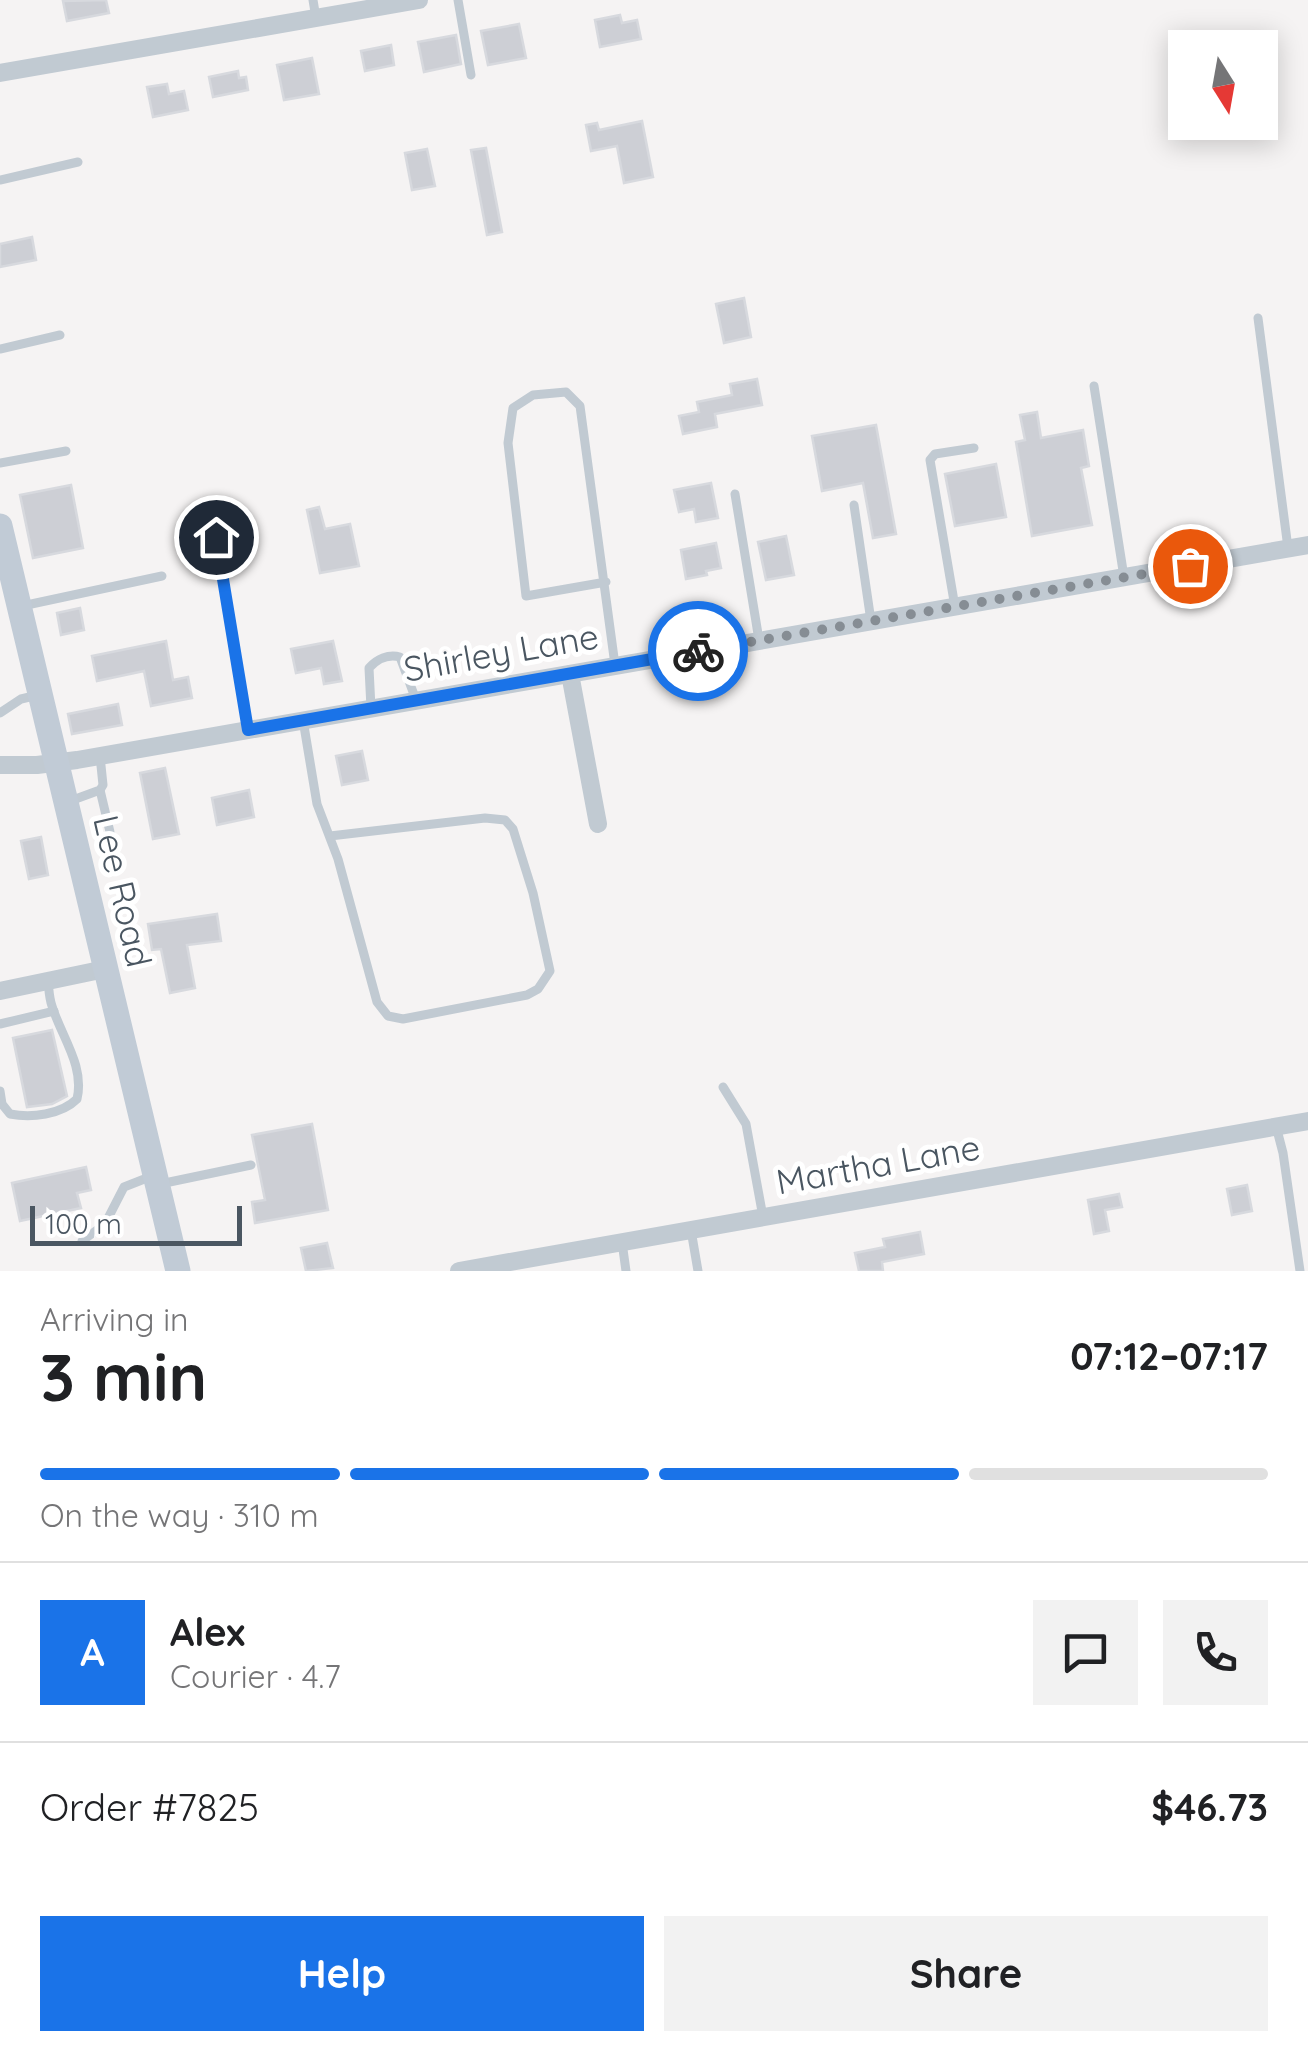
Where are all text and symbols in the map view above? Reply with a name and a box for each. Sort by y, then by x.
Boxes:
north arrow [1168,30,1278,140]
map controls [1168,30,1278,140]
pin [174,495,259,580]
icon: home [189,510,244,565]
pin [1148,524,1233,609]
icon: bag [1163,539,1218,594]
courier [648,601,748,701]
street label: Shirley Lane [400,613,602,691]
icon: bike [671,624,726,679]
street label: Lee Road [84,811,162,971]
street label: Martha Lane [773,1124,983,1204]
scale bar [30,1201,242,1246]
text: 100 m [45,1206,122,1241]
text: Arriving in [40,1299,189,1339]
text: 07:12–07:17 [1070,1332,1268,1380]
text: 3 min [40,1336,207,1417]
text: On the way · 310 m [40,1495,319,1535]
button: chat [1033,1600,1138,1705]
button: phone [1163,1600,1268,1705]
text: Alex [170,1608,245,1656]
text: A [80,1628,105,1676]
text: Courier · 4.7 [170,1656,341,1696]
text: Order #7825 [40,1783,259,1831]
text: $46.73 [1151,1783,1268,1831]
button: Help [40,1916,644,2031]
button: Share [664,1916,1268,2031]

